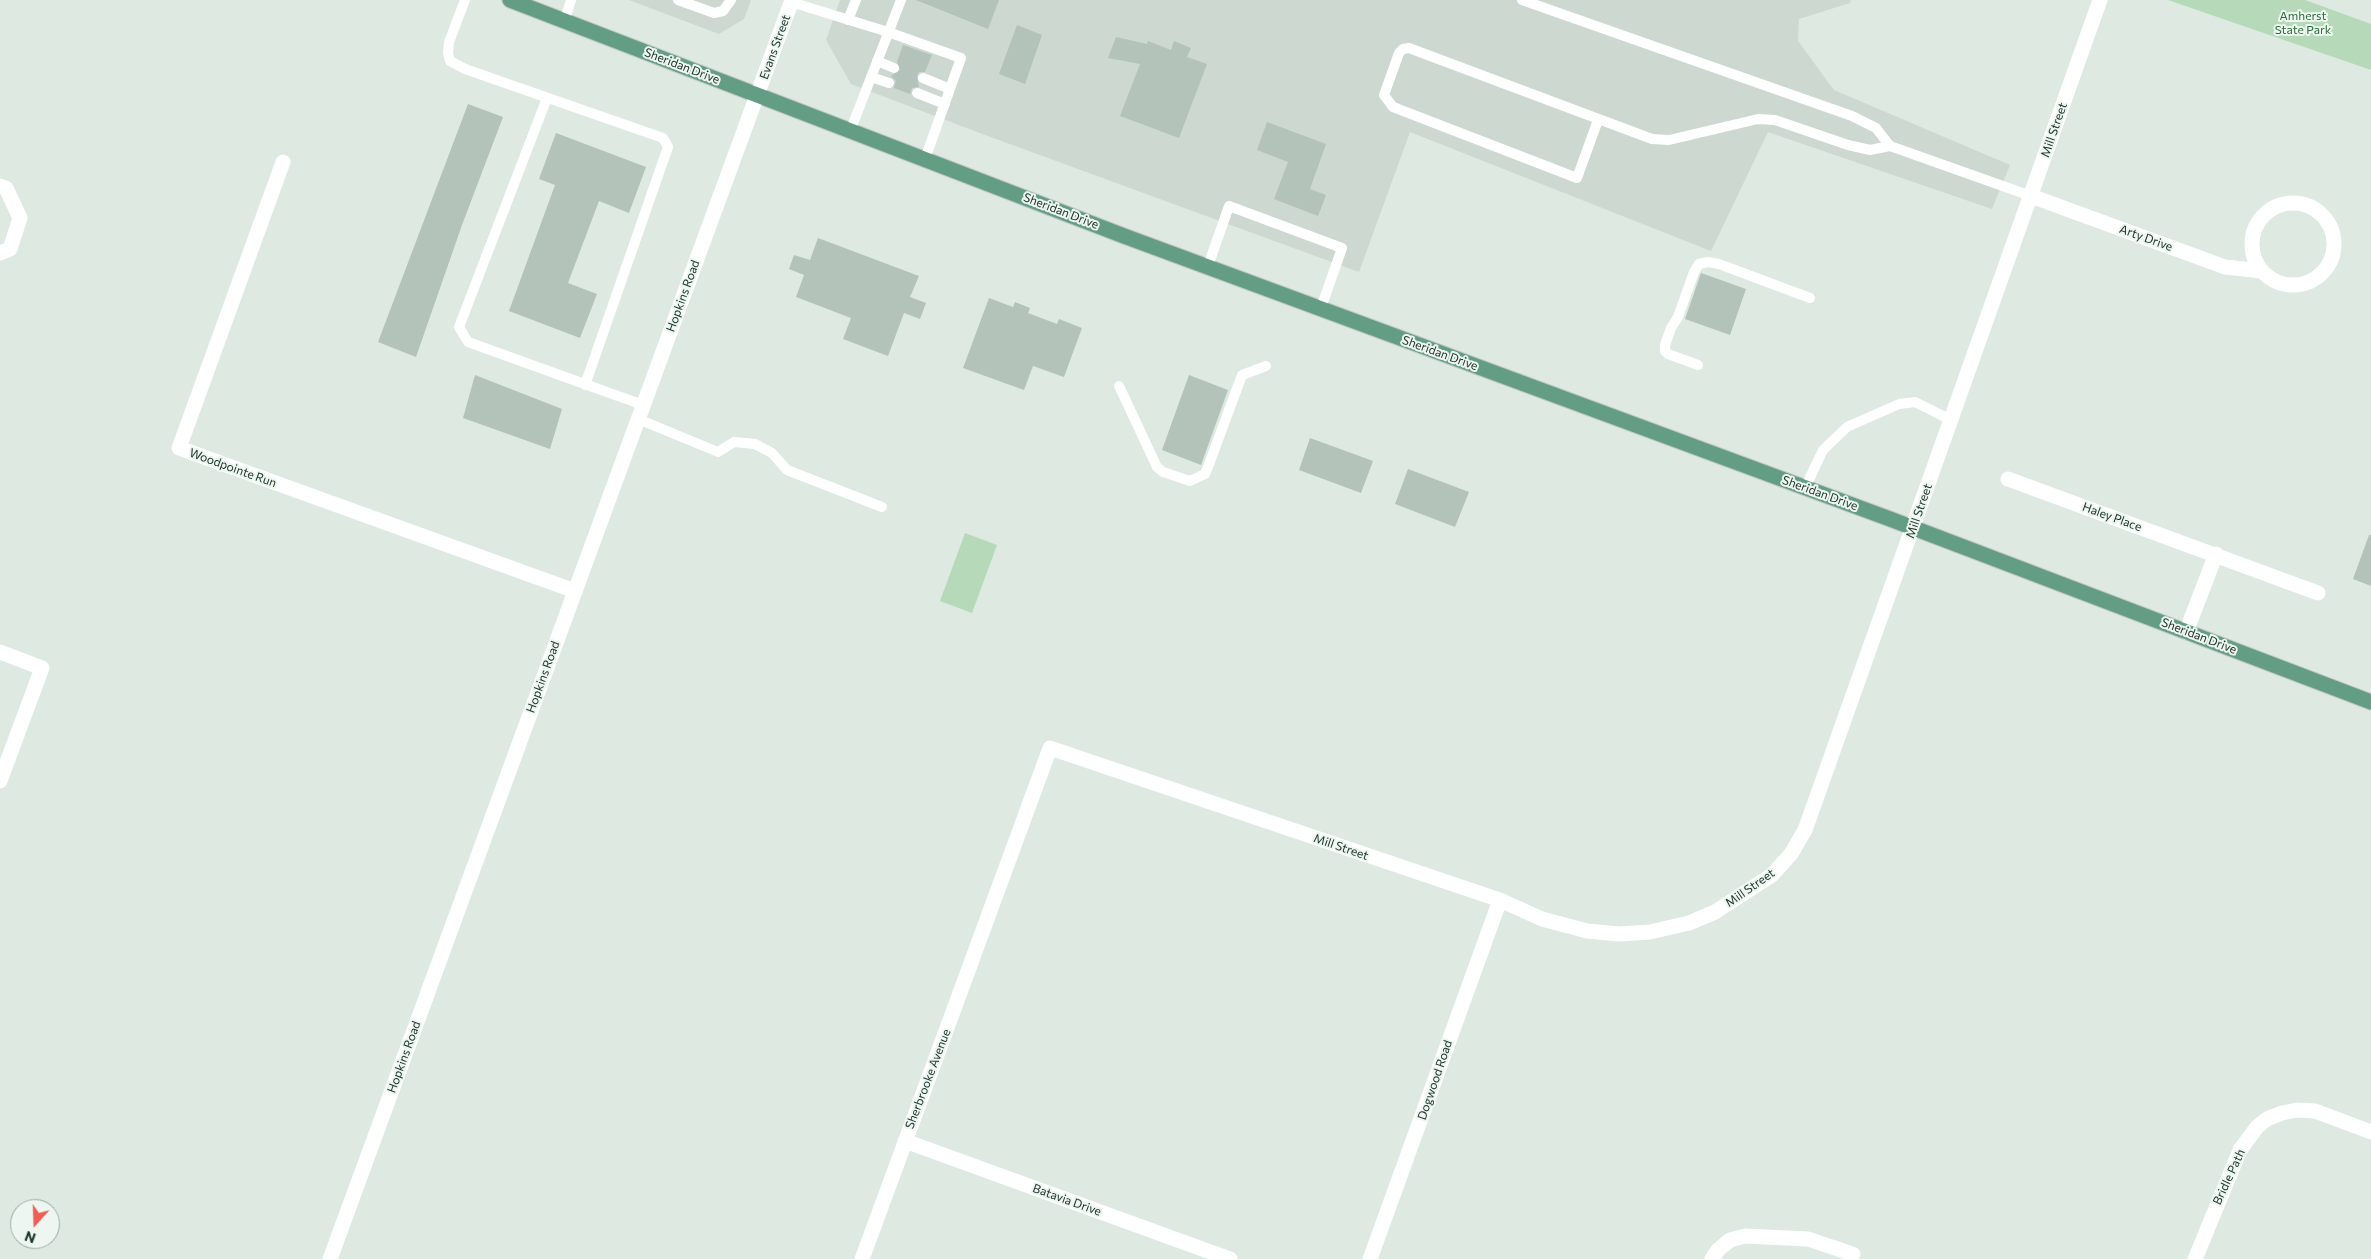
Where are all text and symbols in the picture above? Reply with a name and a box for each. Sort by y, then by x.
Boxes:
park label: Amherst State Park [2275,9,2331,37]
street label: Evans Street [757,13,793,81]
street label: Sheridan Drive [642,45,722,87]
street label: Mill Street [2038,101,2070,159]
street label: Sheridan Drive [1021,190,1101,232]
street label: Arty Drive [2117,222,2175,254]
street label: Hopkins Road [663,258,703,334]
street label: Sheridan Drive [1400,333,1480,373]
street label: Woodpointe Run [187,446,279,490]
street label: Sheridan Drive [1780,473,1860,513]
street label: Mill Street [1903,482,1935,540]
street label: Haley Place [2080,500,2144,534]
street label: Sheridan Drive [2159,615,2239,657]
street label: Hopkins Road [523,639,563,715]
street label: Mill Street [1312,831,1370,863]
street label: Mill Street [1723,866,1777,910]
street label: Hopkins Road [384,1019,424,1095]
street label: Sherbrooke Avenue [902,1027,954,1131]
street label: Dogwood Road [1415,1038,1455,1122]
street label: Bridle Path [2210,1147,2248,1207]
street label: Batavia Drive [1031,1181,1103,1219]
north arrow [10,1199,60,1249]
text: N [22,1228,38,1247]

